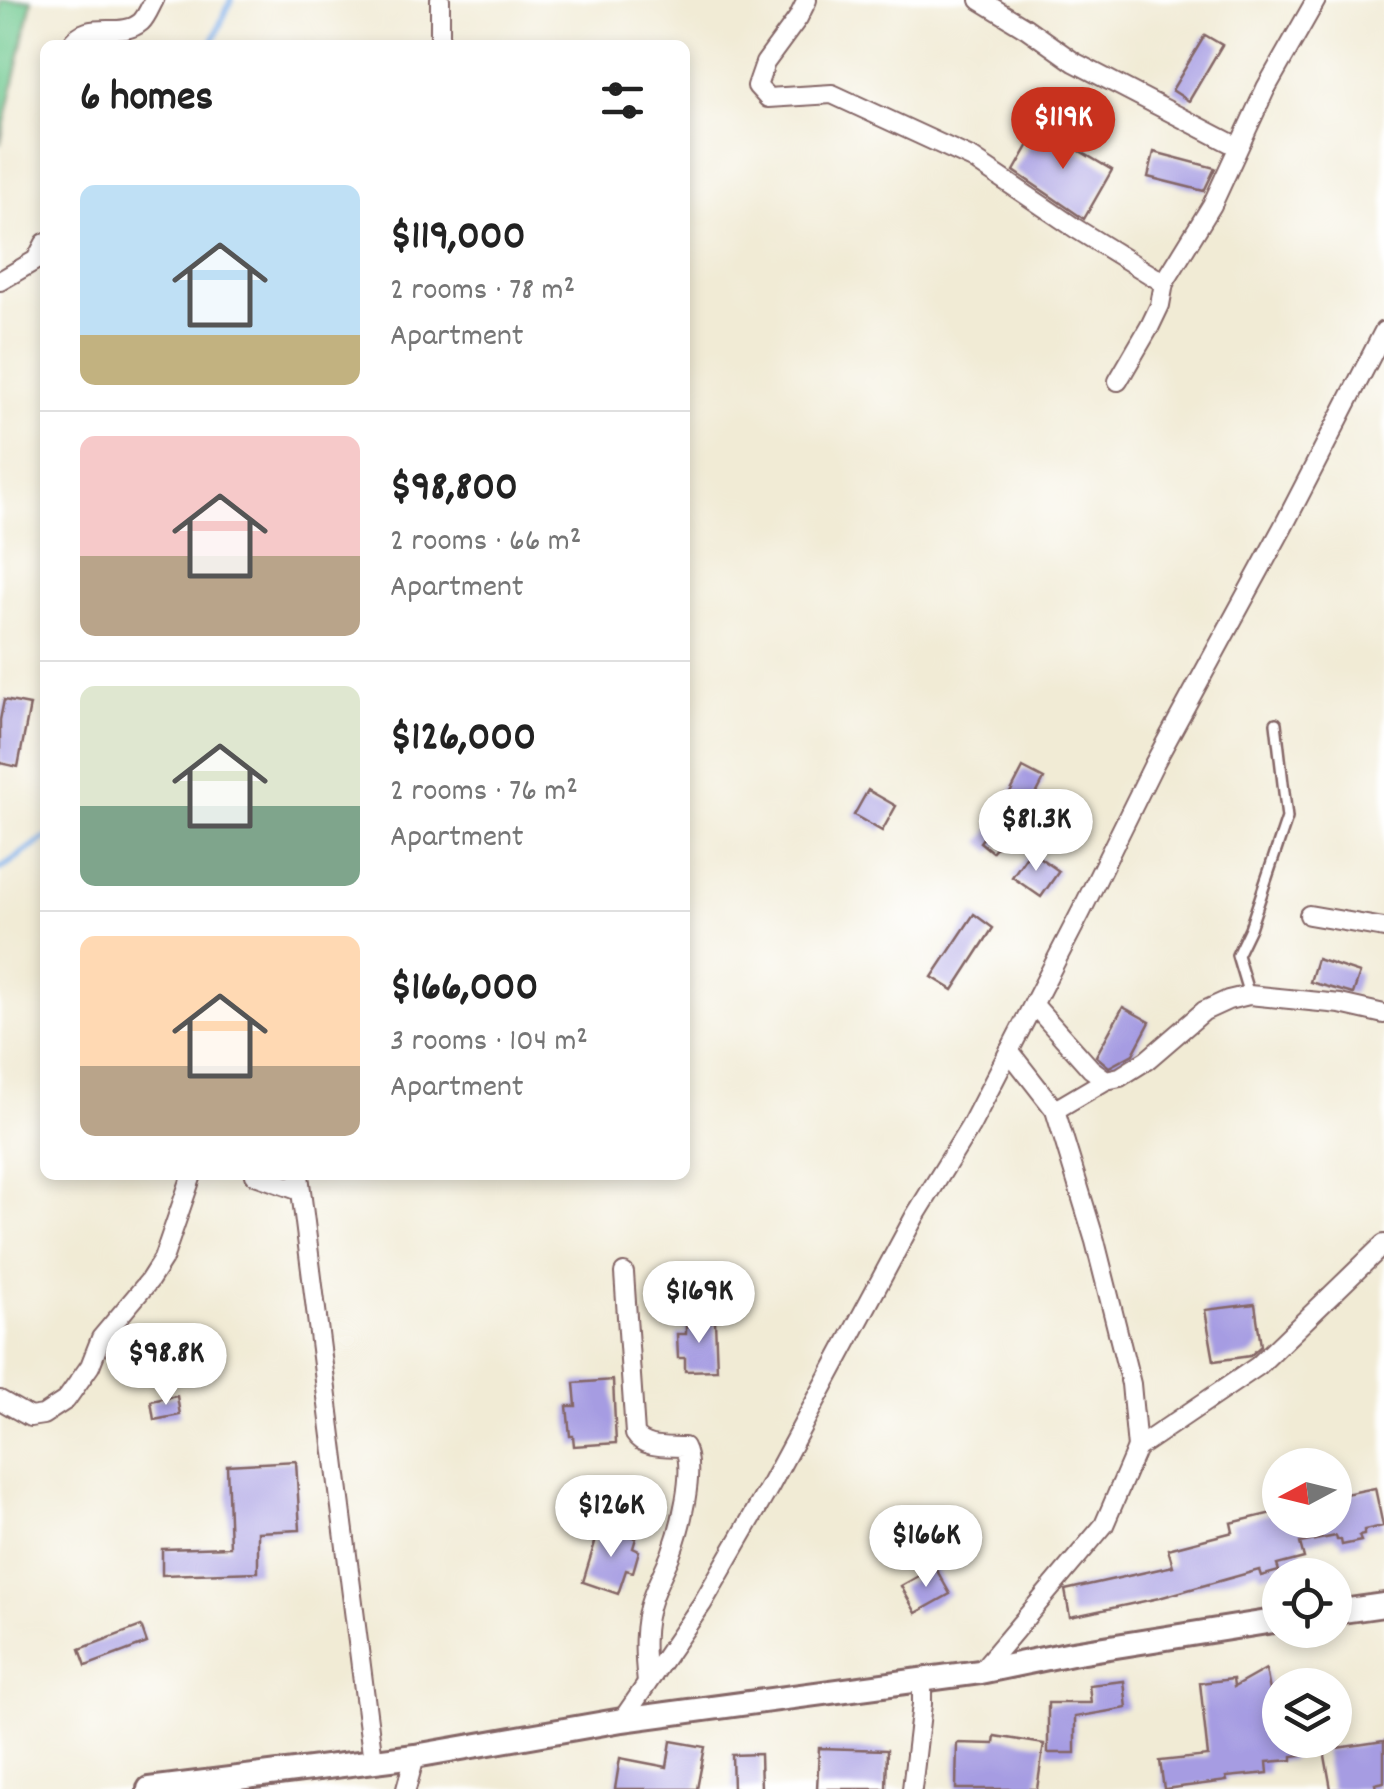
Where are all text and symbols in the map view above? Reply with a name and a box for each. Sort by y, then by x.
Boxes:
text: 6 homes [80,70,213,130]
icon: filters [595,73,650,128]
pin: $119K [993,87,1133,172]
text: $119K [1033,96,1093,142]
text: $119,000 [390,209,526,269]
icon: home [160,225,280,345]
text: 2 rooms · 78 m² [390,269,575,315]
text: Apartment [390,315,524,361]
text: $98,800 [390,460,518,520]
icon: home [160,476,280,596]
text: 2 rooms · 66 m² [390,520,581,566]
text: Apartment [390,566,524,612]
text: $126,000 [390,710,536,770]
icon: home [160,726,280,846]
text: 2 rooms · 76 m² [390,770,578,816]
pin: $81.3K [955,789,1117,874]
text: $81.3K [1001,798,1071,844]
text: Apartment [390,816,524,862]
text: $166,000 [390,960,538,1020]
icon: home [160,976,280,1096]
text: 3 rooms · 104 m² [390,1020,588,1066]
text: Apartment [390,1066,524,1112]
pin: $169K [629,1261,769,1346]
text: $169K [665,1270,733,1316]
pin: $98.8K [85,1323,247,1408]
text: $98.8K [128,1332,204,1378]
north arrow [1262,1448,1352,1538]
map controls [1262,1448,1352,1758]
pin: $126K [541,1475,681,1560]
text: $126K [577,1484,645,1530]
pin: $166K [856,1505,996,1590]
text: $166K [891,1514,961,1560]
button: locate [1262,1558,1352,1648]
button: layers [1262,1668,1352,1758]

